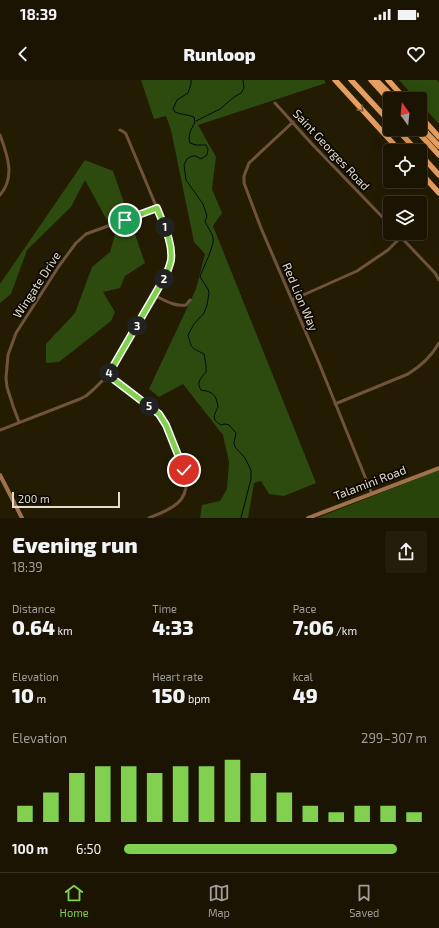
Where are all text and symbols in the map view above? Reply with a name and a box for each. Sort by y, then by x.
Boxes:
text: 18:39 [20,5,57,23]
icon: back [12,43,34,65]
text: Runloop [183,43,256,65]
icon: heart [405,43,427,65]
north arrow [383,92,427,136]
map controls [383,92,427,240]
one-way arrow [356,104,363,111]
street label: Saint Georges Road [291,106,373,193]
button: locate [383,144,427,188]
button: layers [383,196,427,240]
pin [108,203,142,237]
icon: arrive [114,209,136,231]
pin: 1 [155,217,175,237]
text: 1 [163,220,167,233]
street label: Wingate Drive [9,248,63,320]
street label: Red Lion Way [280,260,322,334]
pin: 2 [154,269,174,289]
text: 2 [161,272,167,285]
pin: 3 [127,316,147,336]
text: 3 [134,319,140,332]
pin: 4 [99,363,119,383]
text: 4 [105,366,113,379]
pin: 5 [139,396,159,416]
text: 5 [146,399,152,412]
pin [167,453,201,487]
icon: check [173,459,195,481]
street label: Talamini Road [331,462,408,502]
scale bar [12,490,120,509]
text: 200 m [18,492,50,505]
text: Evening run [12,531,138,557]
button: share [385,531,427,573]
text: 18:39 [12,559,43,575]
text: Distance [12,602,55,615]
text: Time [152,602,177,615]
text: Pace [293,602,316,615]
text: 0.64 [12,615,55,639]
text: 4:33 [152,615,194,639]
text: 7:06 [293,615,334,639]
text: km [55,624,73,637]
text: /km [334,624,357,637]
text: Elevation [12,670,59,683]
text: Heart rate [152,670,203,683]
text: kcal [293,670,313,683]
text: 10 [12,683,34,707]
text: 150 [152,683,186,707]
text: 49 [293,683,318,707]
text: m [34,692,46,705]
text: bpm [186,692,210,705]
text: Elevation [12,730,67,746]
text: 299–307 m [361,730,427,746]
text: 100 m [12,841,48,857]
text: 6:50 [76,841,101,857]
tab: Home [60,882,89,919]
tab: Map [208,882,230,919]
tab: Saved [349,882,379,919]

